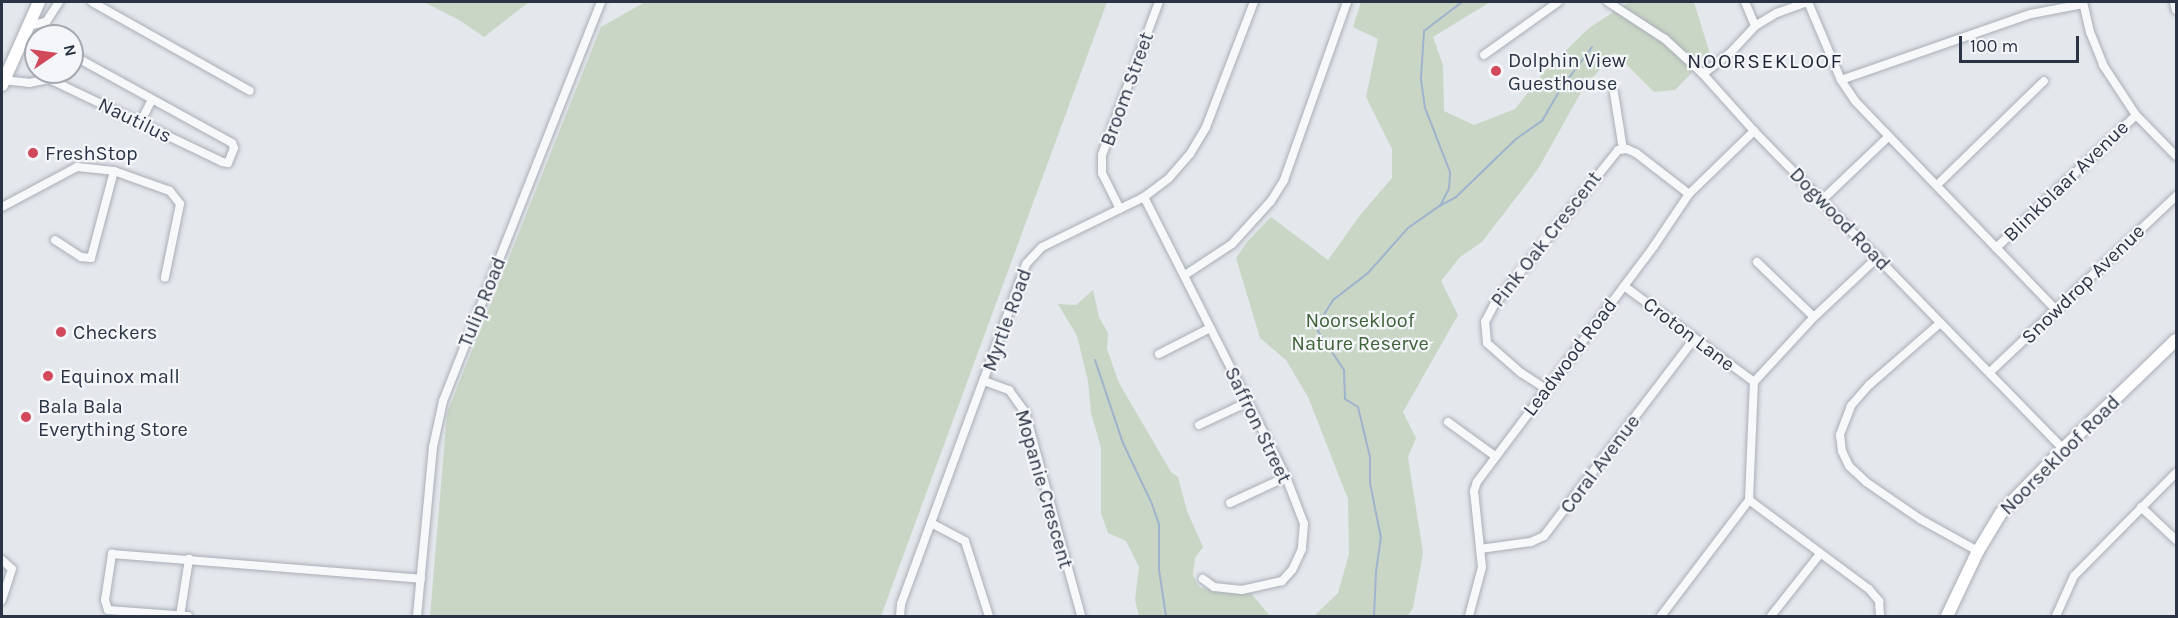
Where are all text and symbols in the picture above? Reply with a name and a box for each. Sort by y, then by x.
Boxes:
north arrow [24,24,84,84]
scale bar [1962,24,2082,62]
street label: Broom Street [1095,29,1159,149]
text: 100 m [1970,35,2018,57]
text: N [60,43,81,58]
place label: Dolphin View Guesthouse [1508,48,1626,95]
district label: NOORSEKLOOF [1687,48,1843,74]
marker: Dolphin View Guesthouse [1489,64,1503,78]
street label: Nautilus [94,92,176,148]
street label: Blinkblaar Avenue [1998,115,2134,247]
place label: FreshStop [45,141,138,165]
marker: FreshStop [26,146,40,160]
street label: Dogwood Road [1785,162,1895,276]
street label: Pink Oak Crescent [1486,166,1606,312]
street label: Snowdrop Avenue [2016,219,2150,349]
street label: Tulip Road [453,254,511,350]
street label: Myrtle Road [977,265,1037,375]
street label: Croton Lane [1638,292,1740,376]
street label: Leadwood Road [1518,293,1622,421]
park label: Noorsekloof Nature Reserve [1291,308,1429,355]
place label: Checkers [73,320,157,344]
marker: Checkers [54,325,68,339]
street label: Saffron Street [1219,363,1297,487]
place label: Equinox mall [60,364,180,388]
marker: Equinox mall [41,369,55,383]
street label: Noorsekloof Road [1995,390,2125,520]
place label: Bala Bala Everything Store [38,394,188,441]
street label: Mopanie Crescent [1010,407,1078,571]
marker: Bala Bala Everything Store [19,410,33,424]
street label: Coral Avenue [1555,410,1645,518]

